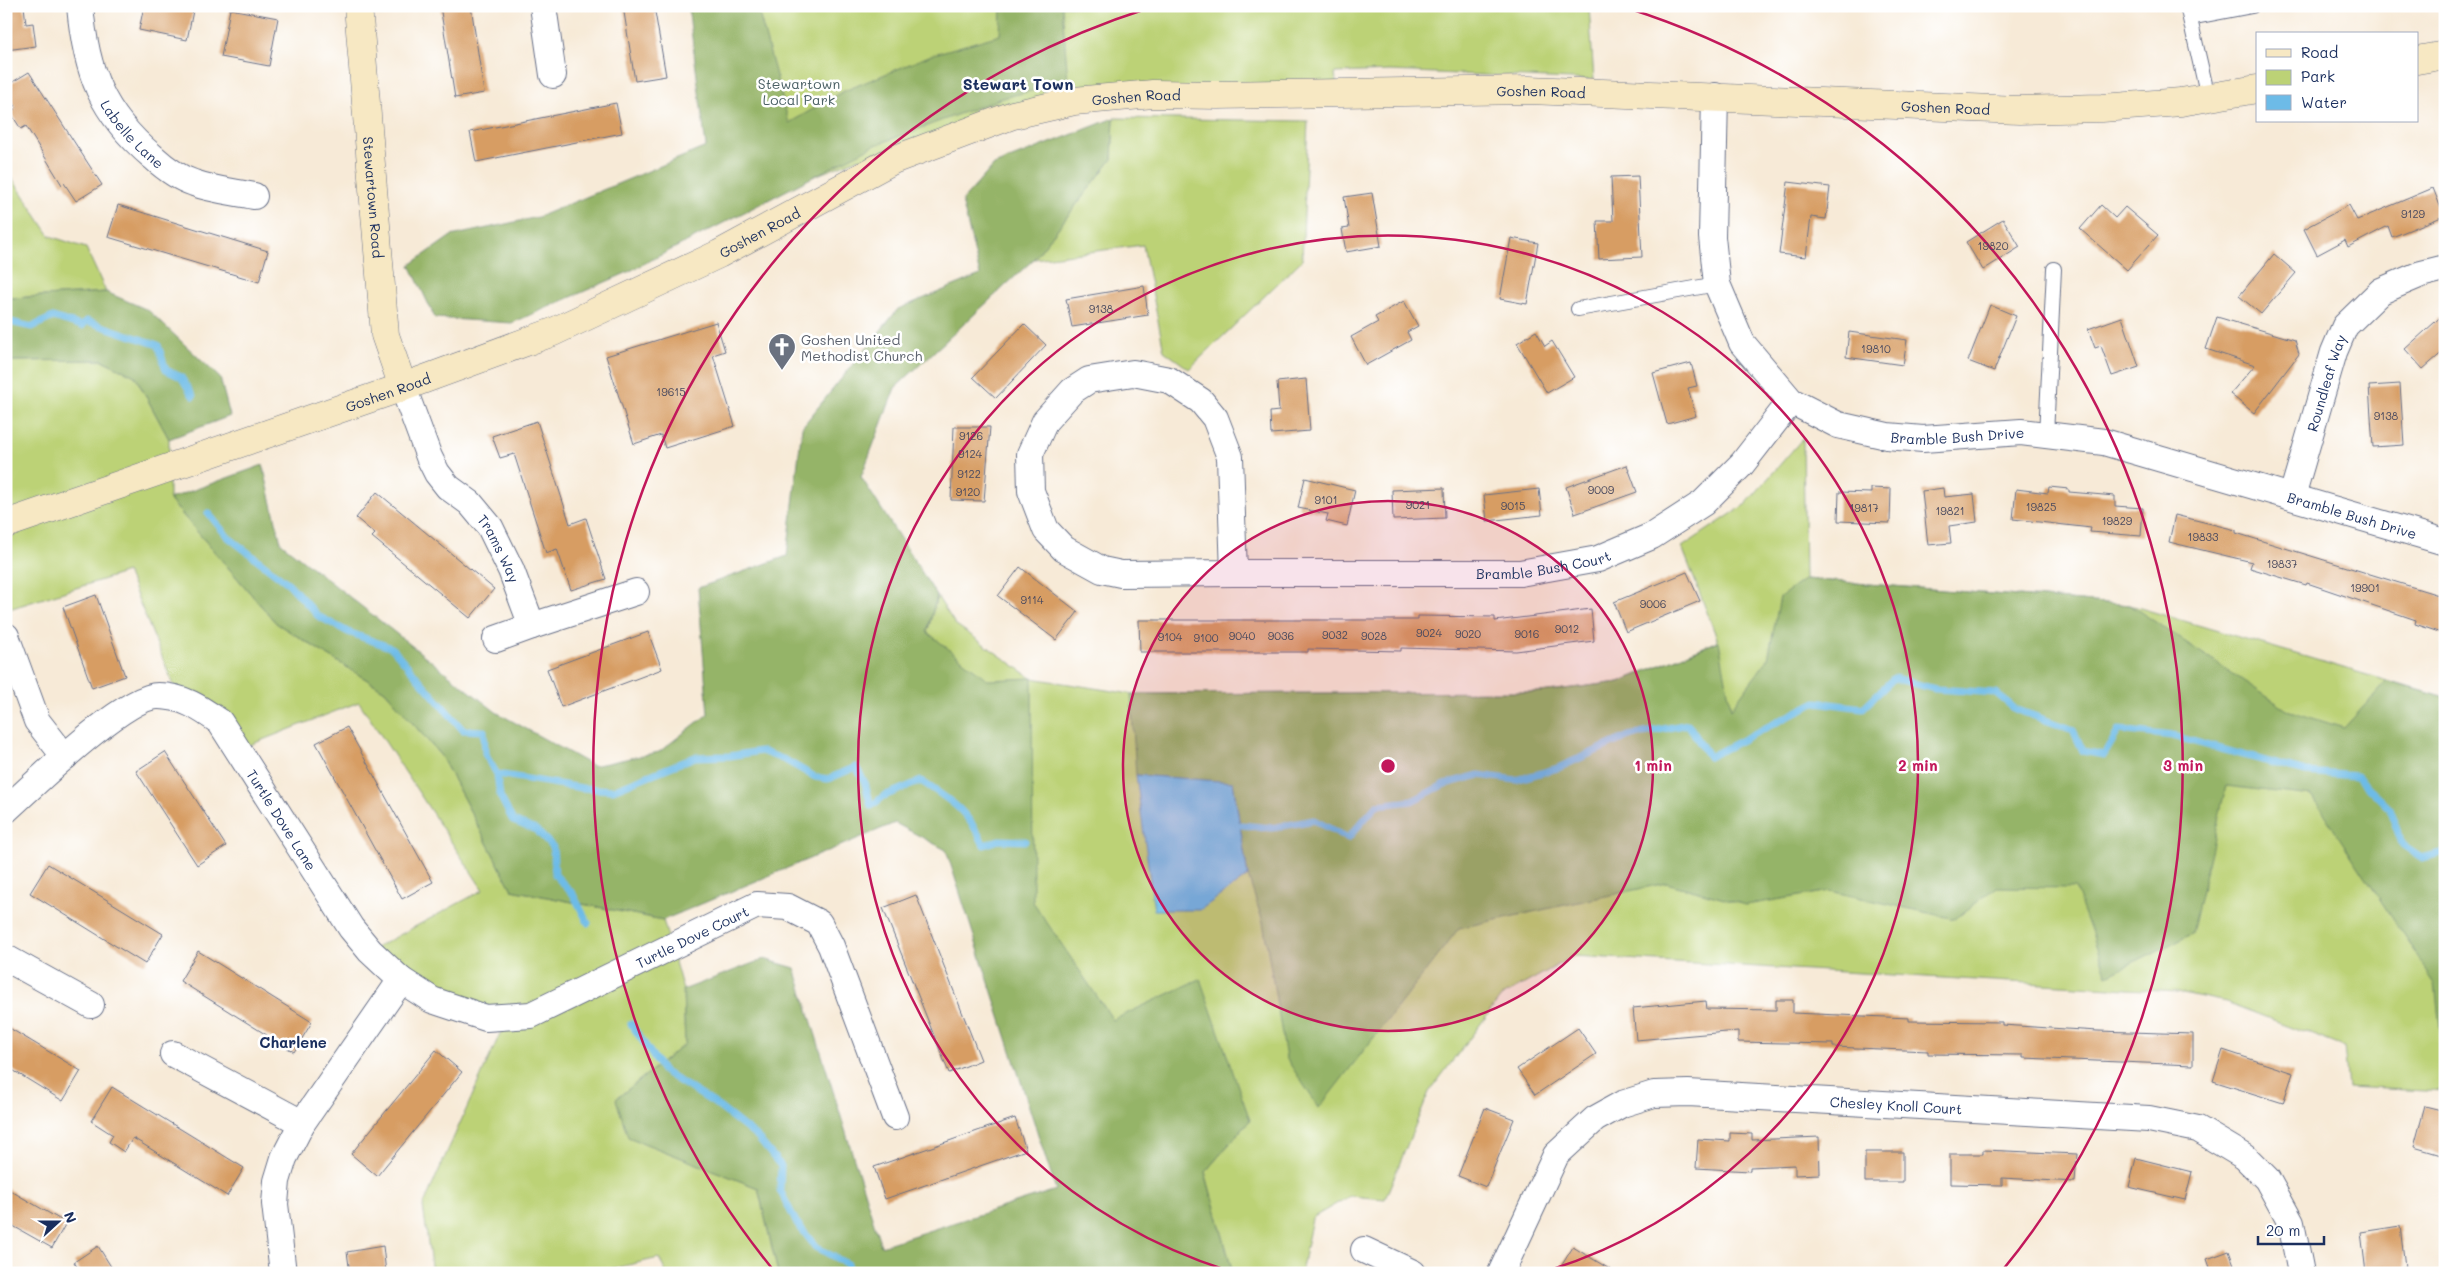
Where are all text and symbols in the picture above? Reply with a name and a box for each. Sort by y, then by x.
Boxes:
legend [2256,32,2418,122]
text: Road [2301,42,2338,62]
text: Park [2301,66,2335,86]
district label: Stewart Town [963,73,1073,94]
park label: Stewartown Local Park [758,74,840,109]
street label: Goshen Road [1496,80,1586,102]
street label: Goshen Road [1091,84,1181,109]
text: Water [2301,92,2347,112]
street label: Labelle Lane [97,96,168,172]
street label: Goshen Road [1901,96,1991,118]
street label: Stewartown Road [359,136,388,259]
street label: Goshen Road [716,203,803,262]
house number: 9129 [2401,206,2426,221]
house number: 19820 [1978,238,2009,253]
house number: 9138 [1089,301,1114,316]
place label: Goshen United Methodist Church [801,330,923,365]
street label: Roundleaf Way [2302,331,2350,434]
church icon: Goshen United Methodist Church [767,332,797,371]
house number: 19810 [1861,341,1891,356]
street label: Goshen Road [343,368,433,416]
house number: 19615 [656,384,686,399]
house number: 9138 [2374,408,2399,423]
street label: Bramble Bush Drive [1890,422,2025,449]
house number: 9126 [959,428,983,443]
house number: 9124 [958,446,983,461]
house number: 9122 [957,466,981,481]
house number: 9009 [1588,482,1615,497]
house number: 9120 [956,484,980,499]
street label: Bramble Bush Drive [2285,487,2419,543]
house number: 9101 [1314,492,1338,507]
house number: 9021 [1406,497,1430,512]
house number: 9015 [1501,498,1525,513]
house number: 19825 [2026,499,2056,514]
house number: 19817 [1849,500,1879,515]
house number: 19821 [1935,503,1965,518]
street label: Trams Way [474,510,524,585]
house number: 19829 [2102,513,2133,528]
house number: 19833 [2188,529,2219,544]
street label: Bramble Bush Court [1476,545,1613,583]
house number: 19837 [2267,556,2297,571]
house number: 19901 [2350,580,2380,595]
house number: 9114 [1021,592,1044,607]
house number: 9006 [1640,596,1666,611]
house number: 9012 [1555,621,1579,636]
house number: 9024 [1416,625,1442,640]
house number: 9020 [1455,626,1481,641]
house number: 9016 [1515,626,1539,641]
house number: 9032 [1322,627,1348,642]
house number: 9040 [1229,628,1255,643]
house number: 9036 [1268,628,1294,643]
house number: 9028 [1361,628,1387,643]
house number: 9104 [1158,629,1183,644]
house number: 9100 [1194,630,1219,645]
text: 1 min [1634,755,1672,775]
text: 2 min [1898,755,1938,775]
text: 3 min [2163,755,2203,775]
centre of rings [1379,757,1397,775]
street label: Turtle Dove Lane [243,765,321,874]
street label: Turtle Dove Court [633,901,752,972]
district label: Charlene [259,1032,327,1052]
street label: Chesley Knoll Court [1829,1092,1963,1118]
north arrow [32,1196,82,1246]
text: N [60,1209,81,1226]
scale bar [2258,1214,2325,1246]
text: 20 m [2266,1220,2300,1240]

